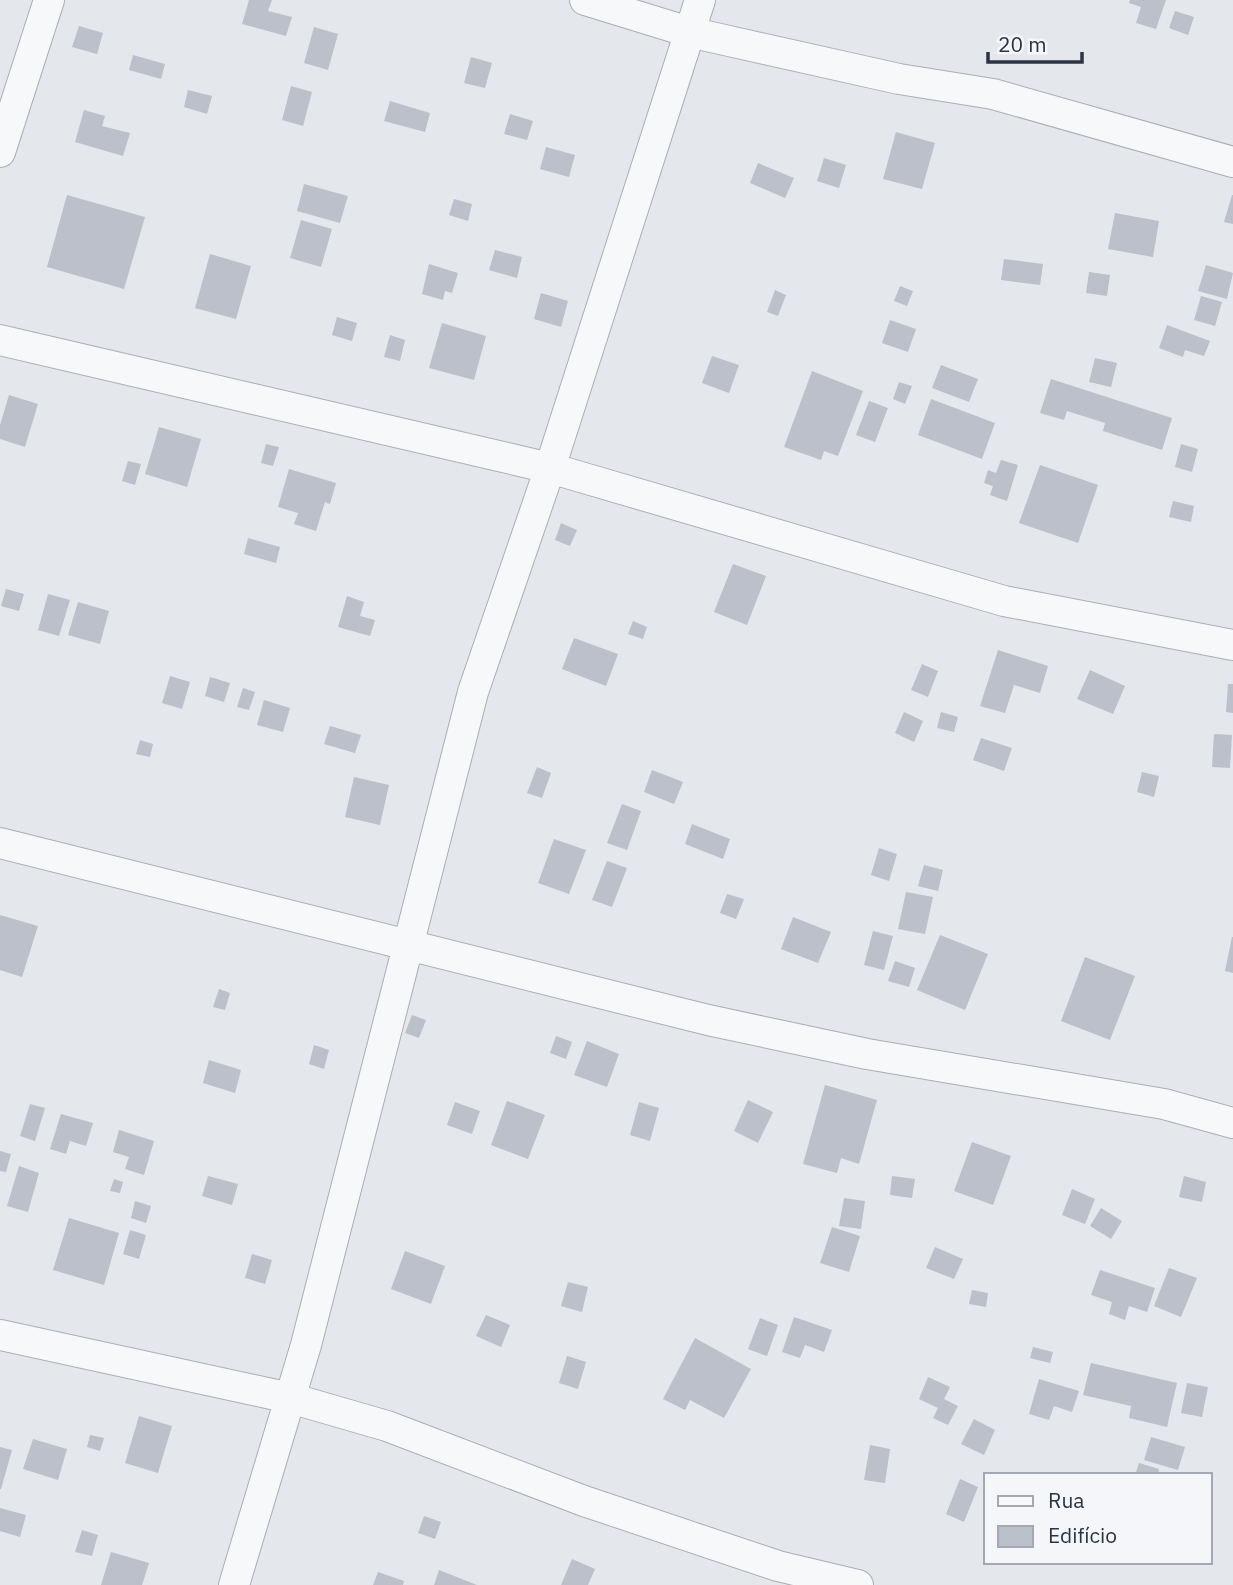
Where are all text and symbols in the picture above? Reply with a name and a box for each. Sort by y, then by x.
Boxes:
scale bar [988,21,1082,65]
text: 20 m [998,30,1047,58]
legend [984,1473,1212,1564]
text: Rua [1048,1486,1085,1514]
text: Edifício [1048,1521,1117,1549]

